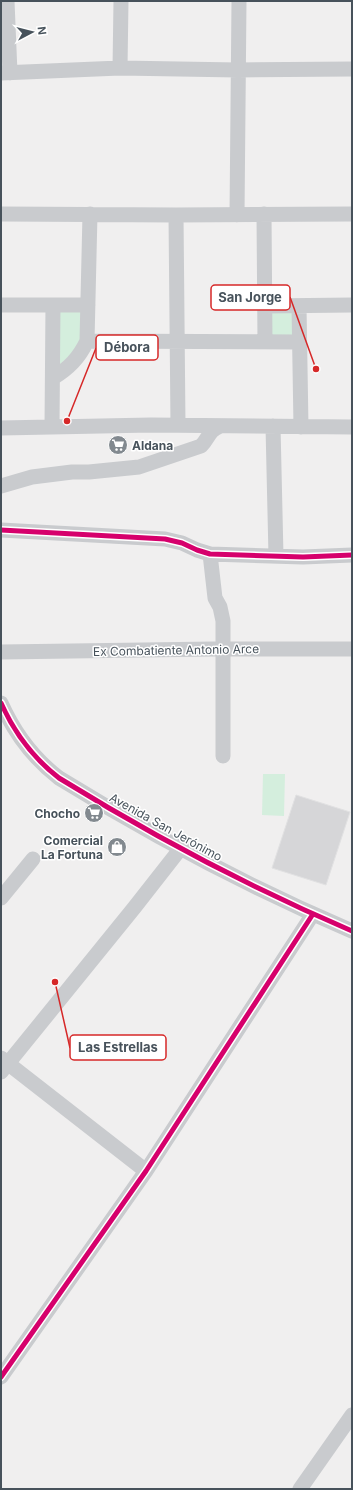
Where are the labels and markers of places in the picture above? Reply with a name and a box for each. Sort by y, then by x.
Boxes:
callout: San Jorge [211,285,290,310]
callout: Débora [96,335,158,360]
supermarket icon: Aldana [107,434,129,456]
place label: Aldana [132,438,173,453]
supermarket icon: Chocho [83,802,105,824]
place label: Chocho [34,806,80,821]
place label: Comercial La Fortuna [41,833,103,862]
shop icon: Comercial La Fortuna [106,836,128,858]
callout: Las Estrellas [70,1035,166,1060]

